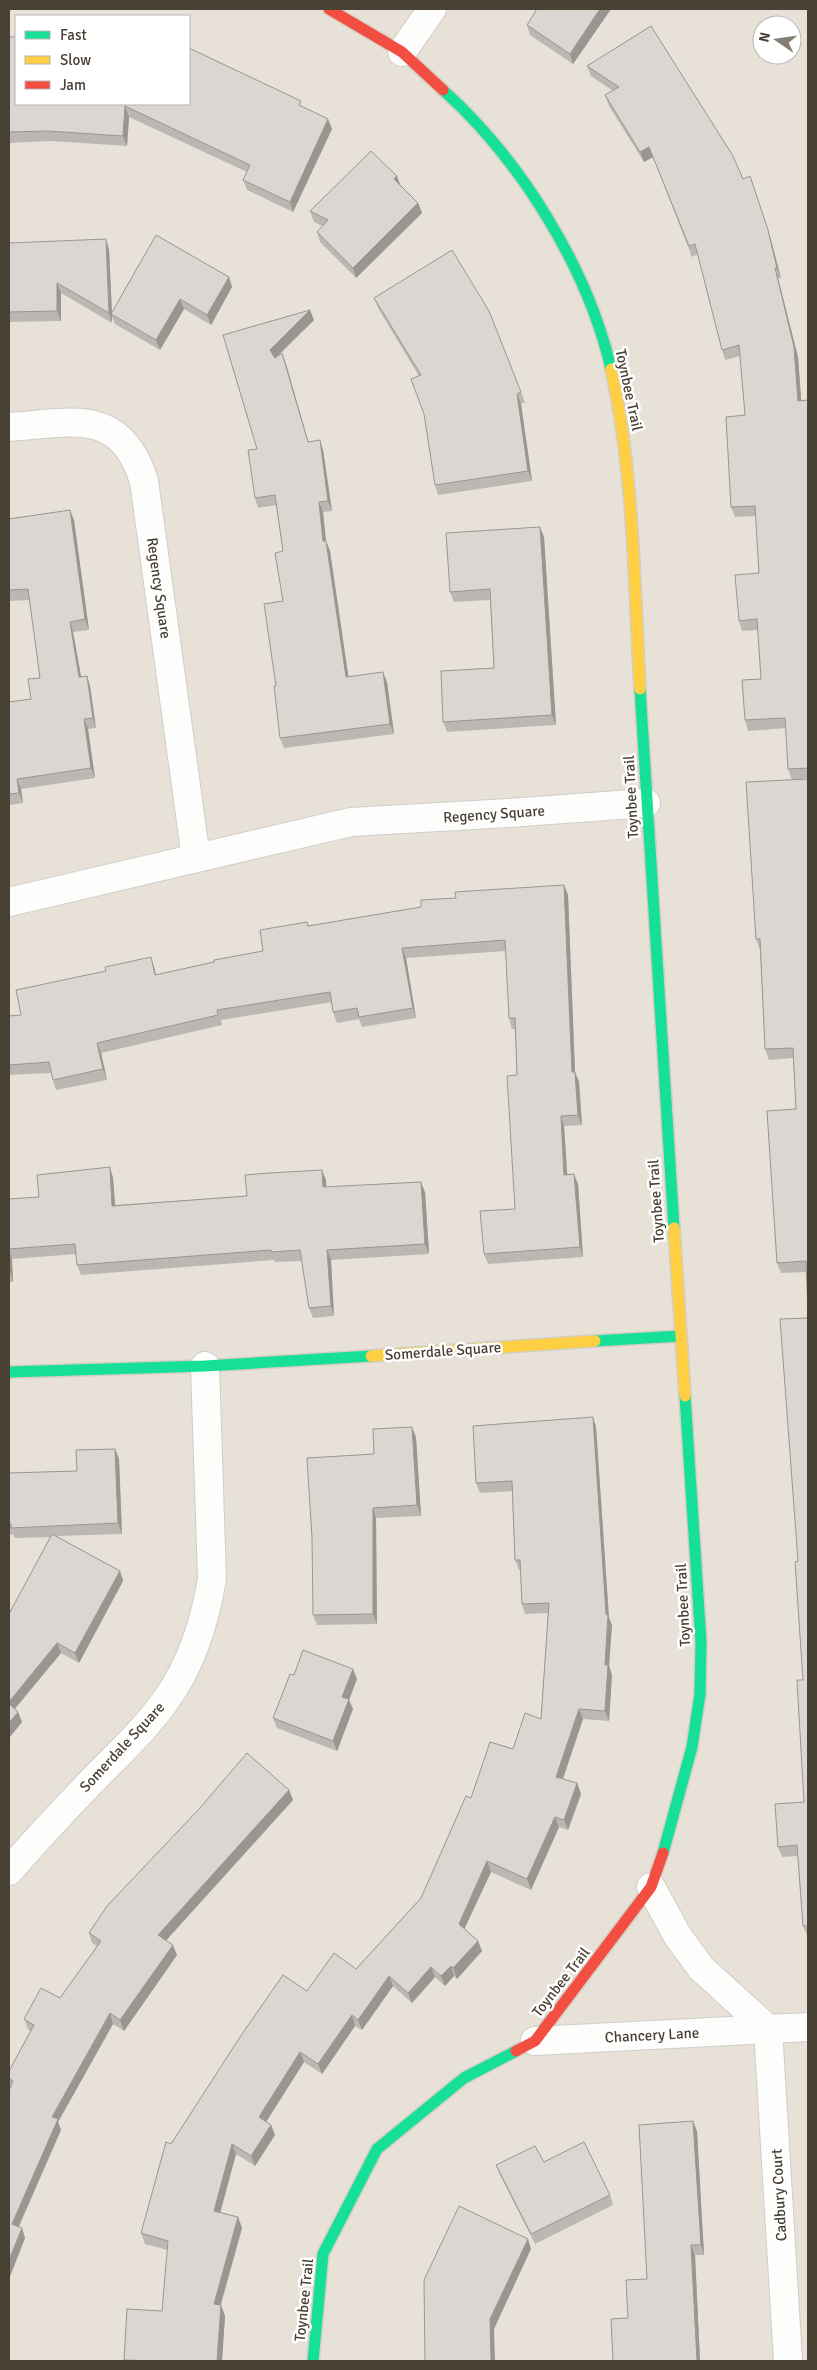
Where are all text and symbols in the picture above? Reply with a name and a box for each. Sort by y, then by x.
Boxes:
legend [15,15,190,105]
north arrow [752,15,802,65]
text: Fast [60,26,87,44]
text: N [755,31,774,44]
text: Slow [60,51,91,69]
text: Jam [60,76,86,94]
street label: Toynbee Trail [612,347,646,433]
street label: Regency Square [143,536,175,640]
street label: Toynbee Trail [620,755,642,839]
street label: Regency Square [442,801,546,827]
street label: Toynbee Trail [644,1159,668,1243]
street label: Somerdale Square [384,1338,502,1364]
street label: Toynbee Trail [672,1563,694,1647]
street label: Somerdale Square [76,1698,168,1796]
street label: Toynbee Trail [528,1944,594,2020]
street label: Chancery Lane [604,2024,700,2046]
street label: Cadbury Court [768,2148,790,2242]
street label: Toynbee Trail [291,2258,317,2342]

